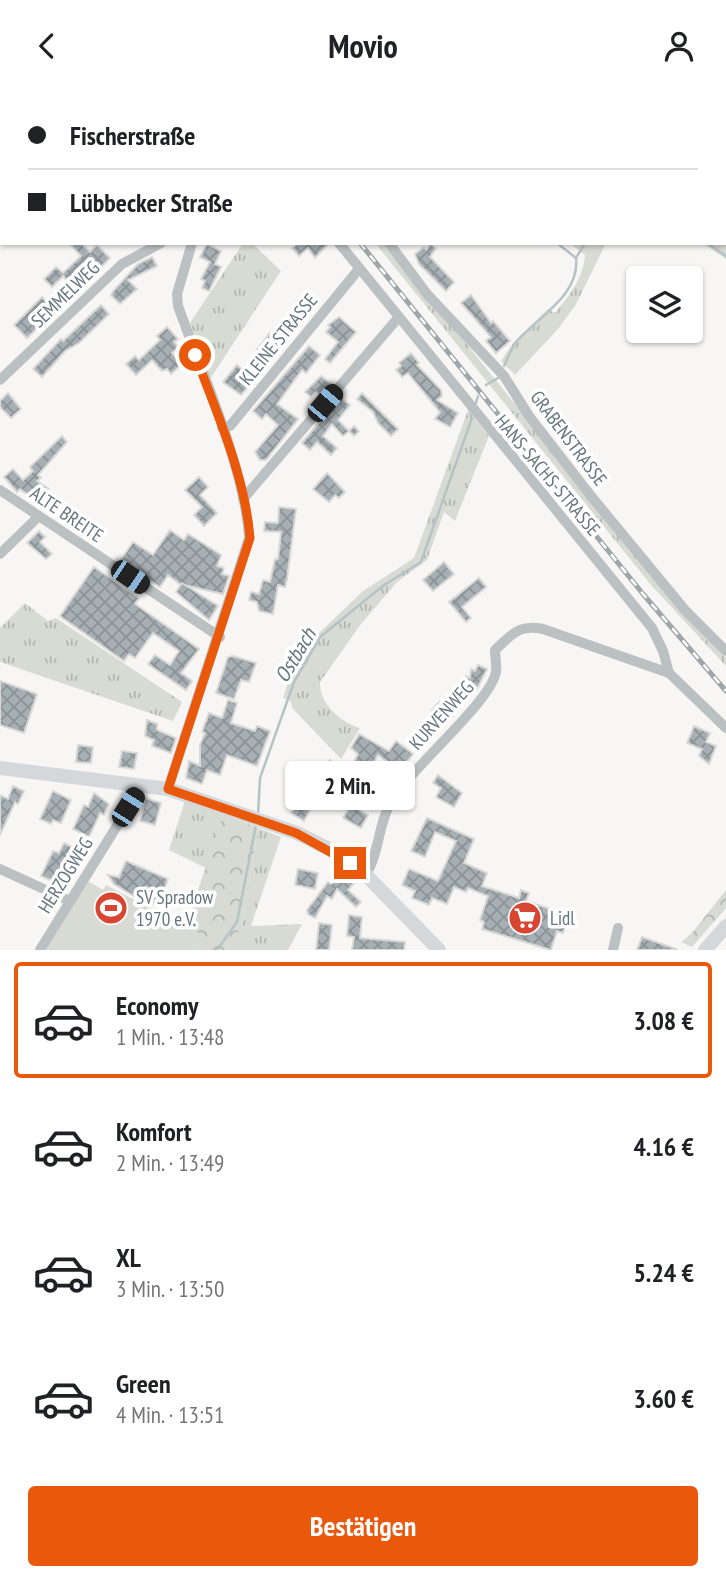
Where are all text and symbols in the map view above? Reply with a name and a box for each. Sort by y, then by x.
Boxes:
text: Movio [328,25,398,67]
icon: back [28,27,66,65]
icon: person [660,27,698,65]
text: Fischerstraße [70,119,195,152]
text: Lübbecker Straße [70,186,233,219]
street label: SEMMELWEG [26,256,104,332]
map controls [626,266,703,343]
button: layers [626,266,703,343]
street label: KLEINE STRASSE [234,288,322,390]
route start [179,339,211,371]
car [304,380,347,426]
street label: GRABENSTRASSE [525,386,613,490]
street label: HANS-SACHS-STRASSE [490,409,606,541]
street label: ALTE BREITE [26,481,108,547]
car [107,557,154,597]
water label: Ostbach [268,621,323,687]
street label: KURVENWEG [404,675,478,755]
callout: 2 Min. [285,761,415,811]
text: 2 Min. [324,771,376,800]
car [108,784,149,830]
street label: HERZOGWEG [32,833,98,917]
route end [334,847,366,879]
place label: SV Spradow 1970 e.V. [136,885,214,931]
sports icon: SV Spradow 1970 e.V. [92,889,130,927]
supermarket icon: Lidl [506,899,544,937]
place label: Lidl [550,906,575,930]
icon: car [32,989,95,1052]
text: Economy [116,989,198,1022]
text: 3.08 € [633,1004,694,1037]
text: 1 Min. · 13:48 [116,1022,224,1051]
icon: car [32,1115,95,1178]
text: Komfort [116,1115,192,1148]
text: 4.16 € [633,1130,694,1163]
text: 2 Min. · 13:49 [116,1148,224,1177]
icon: car [32,1241,95,1304]
text: XL [116,1241,141,1274]
text: 5.24 € [633,1256,694,1289]
text: 3 Min. · 13:50 [116,1274,224,1303]
icon: car [32,1367,95,1430]
text: Green [116,1367,171,1400]
text: 3.60 € [633,1382,694,1415]
text: 4 Min. · 13:51 [116,1400,224,1429]
button: Bestätigen [28,1486,698,1566]

